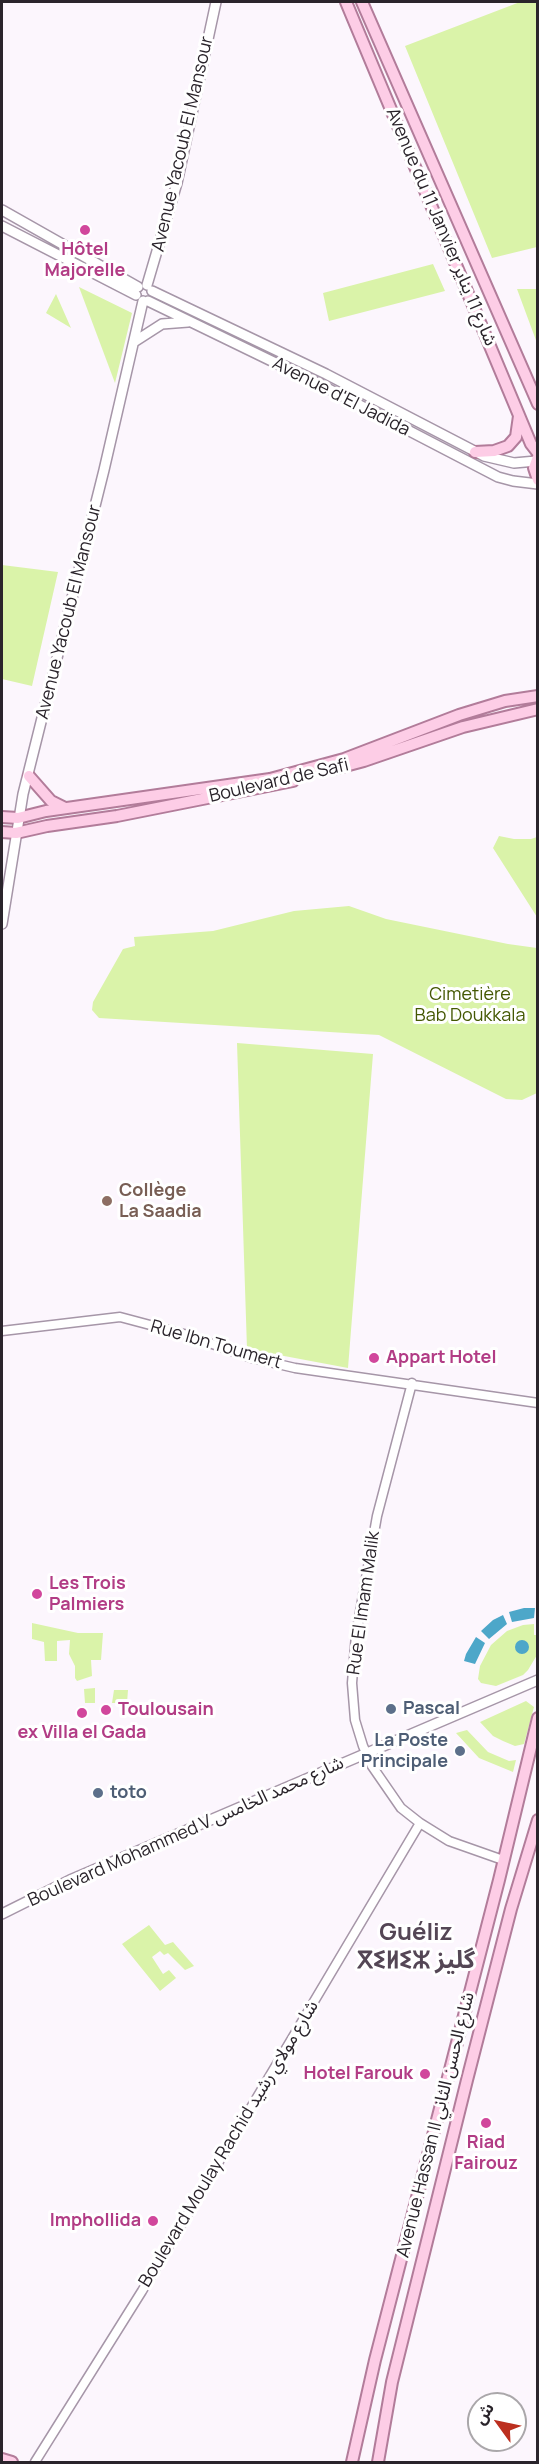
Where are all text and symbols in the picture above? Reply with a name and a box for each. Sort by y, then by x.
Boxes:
street label: Avenue Yacoub El Mansour [148,34,218,254]
street label: Avenue du 11 Janvier شارع 11 يناير [381,105,501,349]
marker: Hôtel Majorelle [78,223,92,237]
place label: Hôtel Majorelle [45,239,125,282]
street label: Avenue d'El Jadida [269,353,413,441]
street label: Avenue Yacoub El Mansour [32,503,106,721]
street label: Boulevard de Safi [207,754,351,808]
park label: Cimetière Bab Doukkala [415,984,525,1026]
place label: Collège La Saadia [119,1180,202,1222]
marker: Collège La Saadia [100,1194,114,1208]
street label: Rue Ibn Toumert [148,1316,284,1374]
place label: Appart Hotel [386,1347,496,1369]
marker: Appart Hotel [367,1351,381,1365]
street label: Rue El Imam Malik [343,1530,385,1676]
place label: Les Trois Palmiers [49,1573,126,1616]
marker: Les Trois Palmiers [30,1587,44,1601]
place label: Pascal [403,1698,460,1720]
place label: Toulousain [118,1699,214,1721]
marker: Pascal [384,1702,398,1716]
marker: Toulousain [99,1703,113,1717]
marker: ex Villa el Gada [75,1706,89,1720]
place label: ex Villa el Gada [18,1722,146,1744]
place label: La Poste Principale [361,1730,448,1772]
marker: La Poste Principale [453,1744,467,1758]
street label: Boulevard Mohammed V شارع محمد الخامس [25,1752,347,1912]
place label: toto [110,1782,147,1804]
marker: toto [91,1786,105,1800]
district label: Guéliz ⴳⵉⵍⵉⵣ گليز [357,1919,475,1975]
street label: Avenue Hassan II شارع الحسن الثاني [393,1990,479,2260]
street label: Boulevard Moulay Rachid شارع مولاي رشيد [135,1997,323,2291]
place label: Hotel Farouk [304,2063,413,2085]
marker: Hotel Farouk [418,2067,432,2081]
marker: Riad Fairouz [479,2116,493,2130]
place label: Riad Fairouz [454,2132,518,2174]
place label: Imphollida [50,2210,141,2232]
marker: Imphollida [146,2214,160,2228]
north arrow [467,2392,527,2452]
text: ش [468,2398,499,2428]

